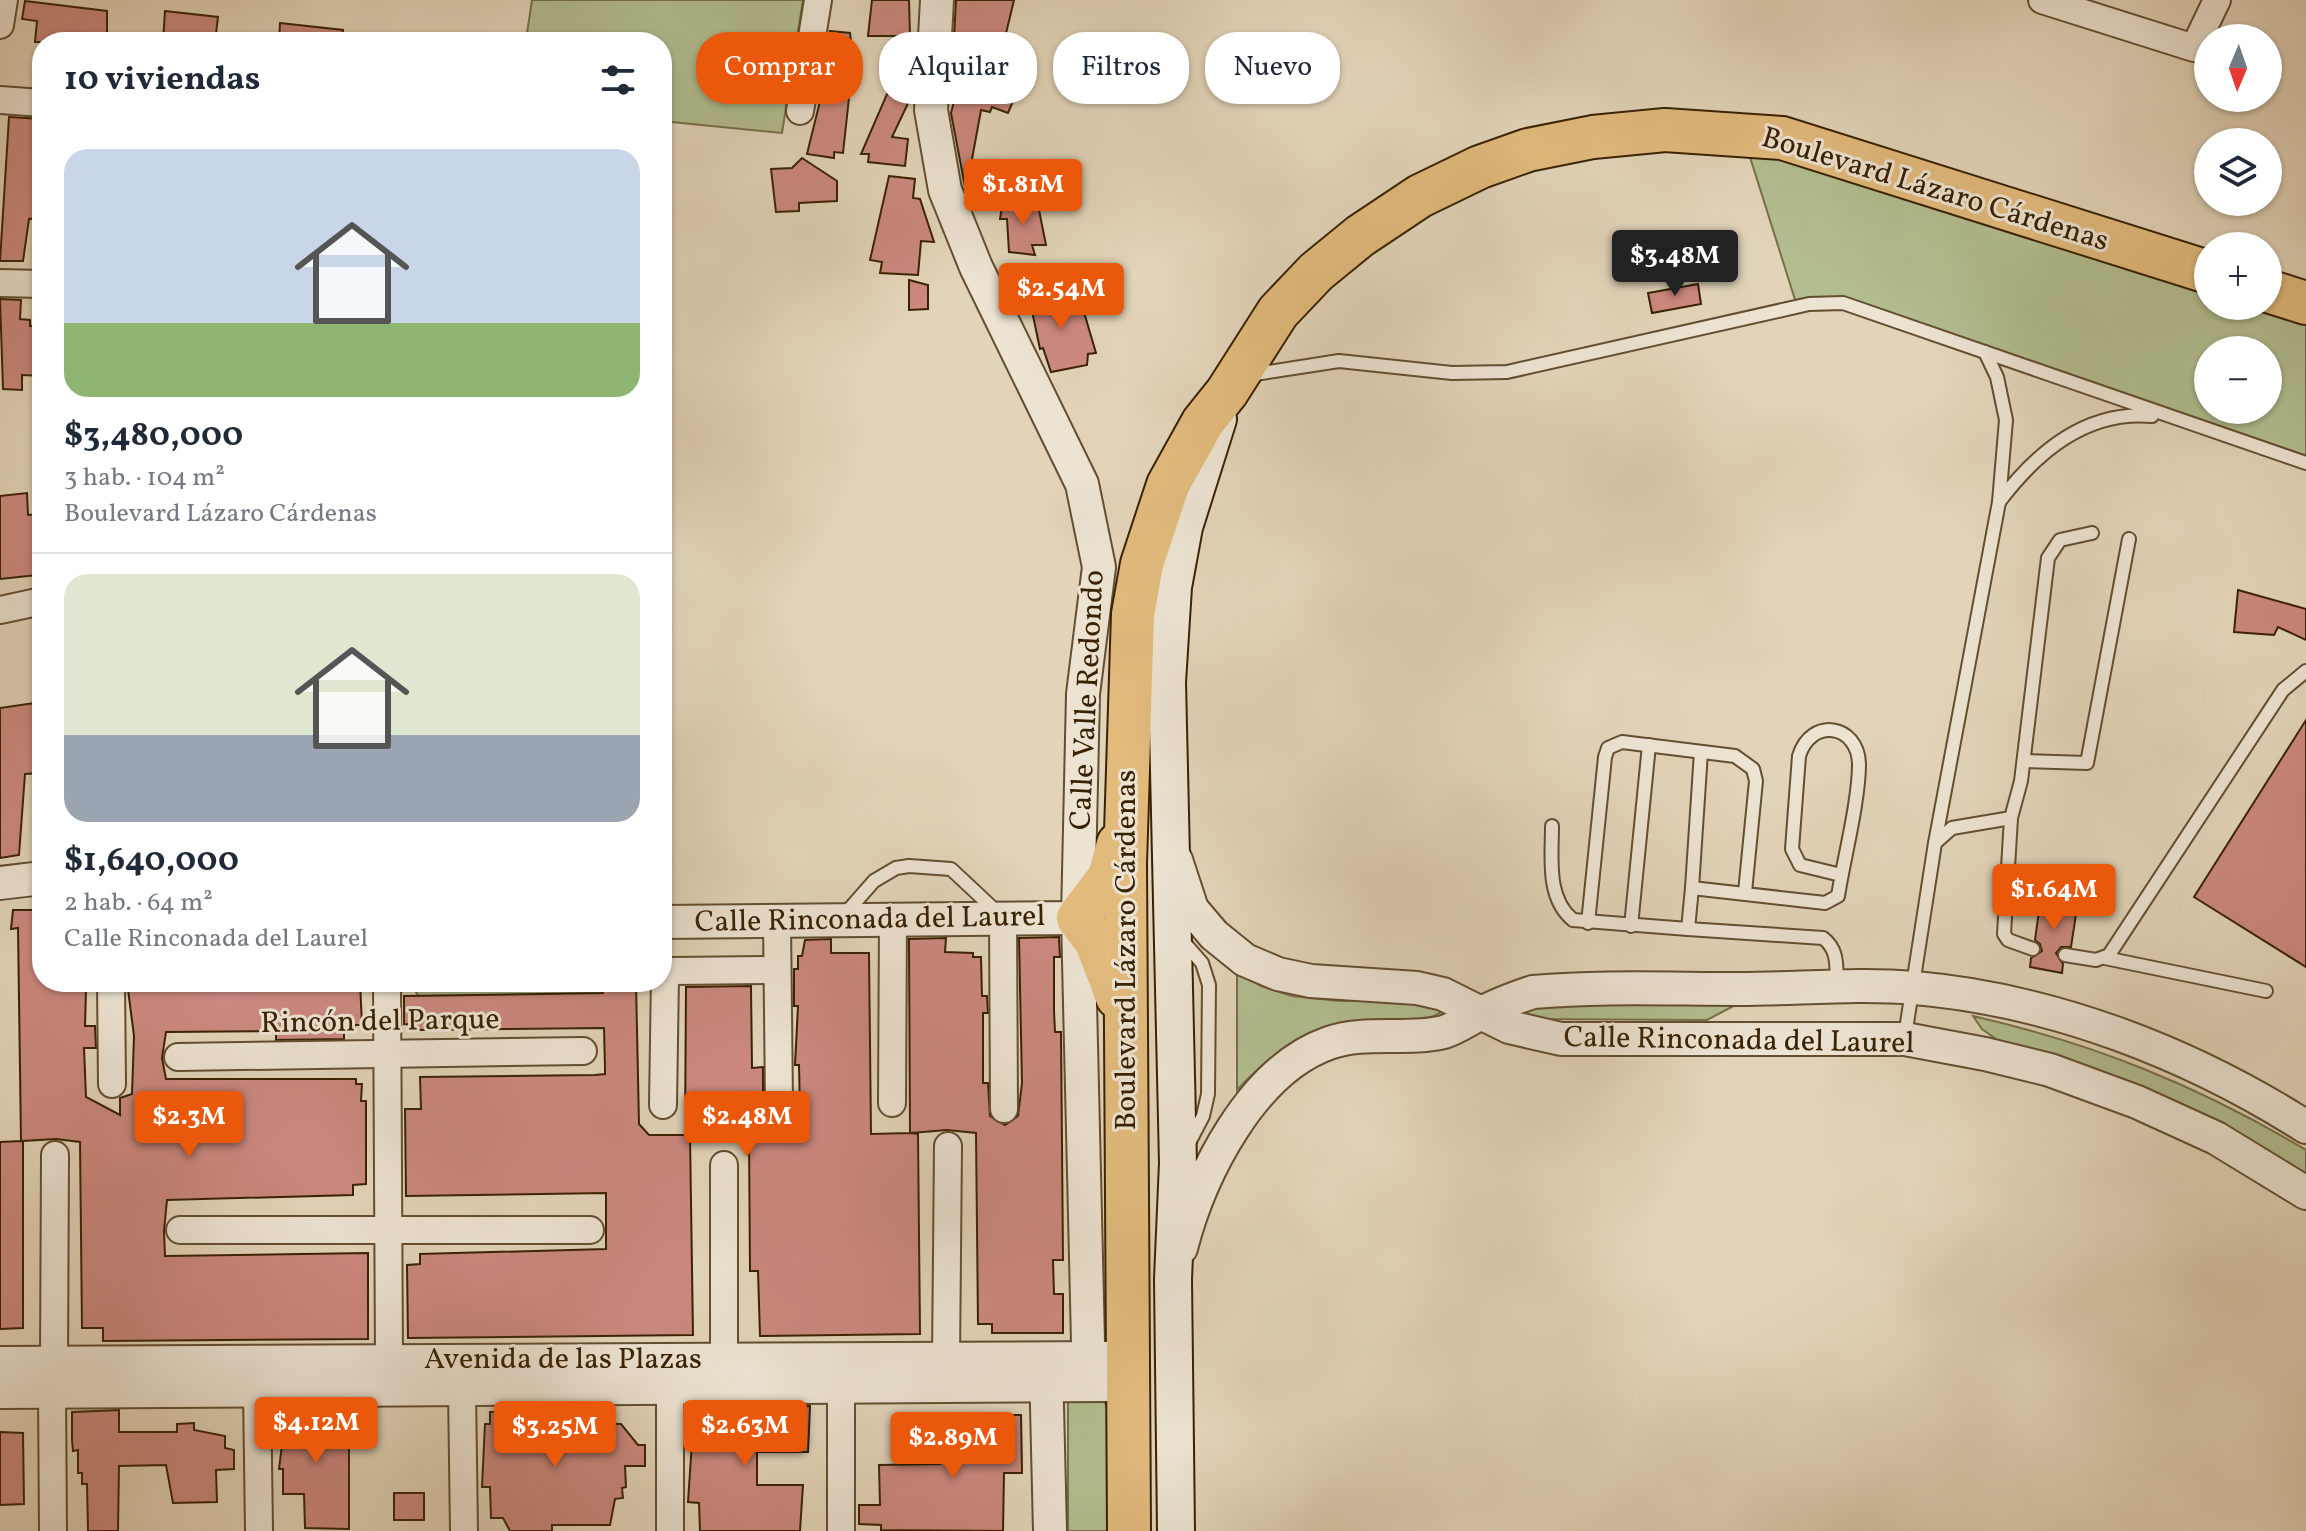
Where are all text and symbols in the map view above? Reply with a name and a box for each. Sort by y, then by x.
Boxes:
north arrow [2194,24,2282,112]
map controls [2194,24,2282,424]
chip: Comprar [696,32,863,104]
chip: Alquilar [879,32,1037,104]
chip: Filtros [1053,32,1189,104]
chip: Nuevo [1205,32,1340,104]
text: 10 viviendas [64,57,261,104]
icon: filters [596,58,640,102]
street label: Boulevard Lázaro Cárdenas [1756,117,2114,263]
button: layers [2194,128,2282,216]
pin: $1.81M [958,159,1088,227]
text: $1.81M [982,167,1064,203]
icon: home [280,201,424,345]
pin: $3.48M [1610,230,1740,298]
button: + [2194,232,2282,320]
text: $3.48M [1630,238,1720,274]
pin: $2.54M [996,263,1126,331]
text: $2.54M [1017,271,1105,307]
button: − [2194,336,2282,424]
text: $3,480,000 [64,413,243,460]
text: 3 hab. · 104 m² [64,460,225,496]
text: Boulevard Lázaro Cárdenas [64,496,377,532]
street label: Calle Valle Redondo [1060,569,1116,831]
icon: home [280,626,424,770]
street label: Boulevard Lázaro Cárdenas [1106,770,1148,1130]
text: $1,640,000 [64,838,239,885]
pin: $1.64M [1989,864,2119,932]
text: $1.64M [2010,872,2098,908]
text: 2 hab. · 64 m² [64,885,213,921]
street label: Calle Rinconada del Laurel [694,896,1046,944]
text: Calle Rinconada del Laurel [64,921,368,957]
street label: Rincón del Parque [260,999,500,1045]
street label: Calle Rinconada del Laurel [1563,1017,1915,1065]
pin: $2.3M [133,1091,245,1159]
pin: $2.48M [682,1091,812,1159]
text: $2.3M [152,1099,226,1135]
text: $2.48M [702,1099,792,1135]
street label: Avenida de las Plazas [424,1339,702,1381]
pin: $4.12M [251,1397,381,1465]
pin: $2.63M [680,1400,810,1468]
pin: $3.25M [490,1401,620,1469]
text: $4.12M [273,1405,359,1441]
text: $2.63M [701,1408,789,1444]
text: $3.25M [512,1409,598,1445]
pin: $2.89M [888,1412,1018,1480]
text: $2.89M [908,1420,998,1456]

